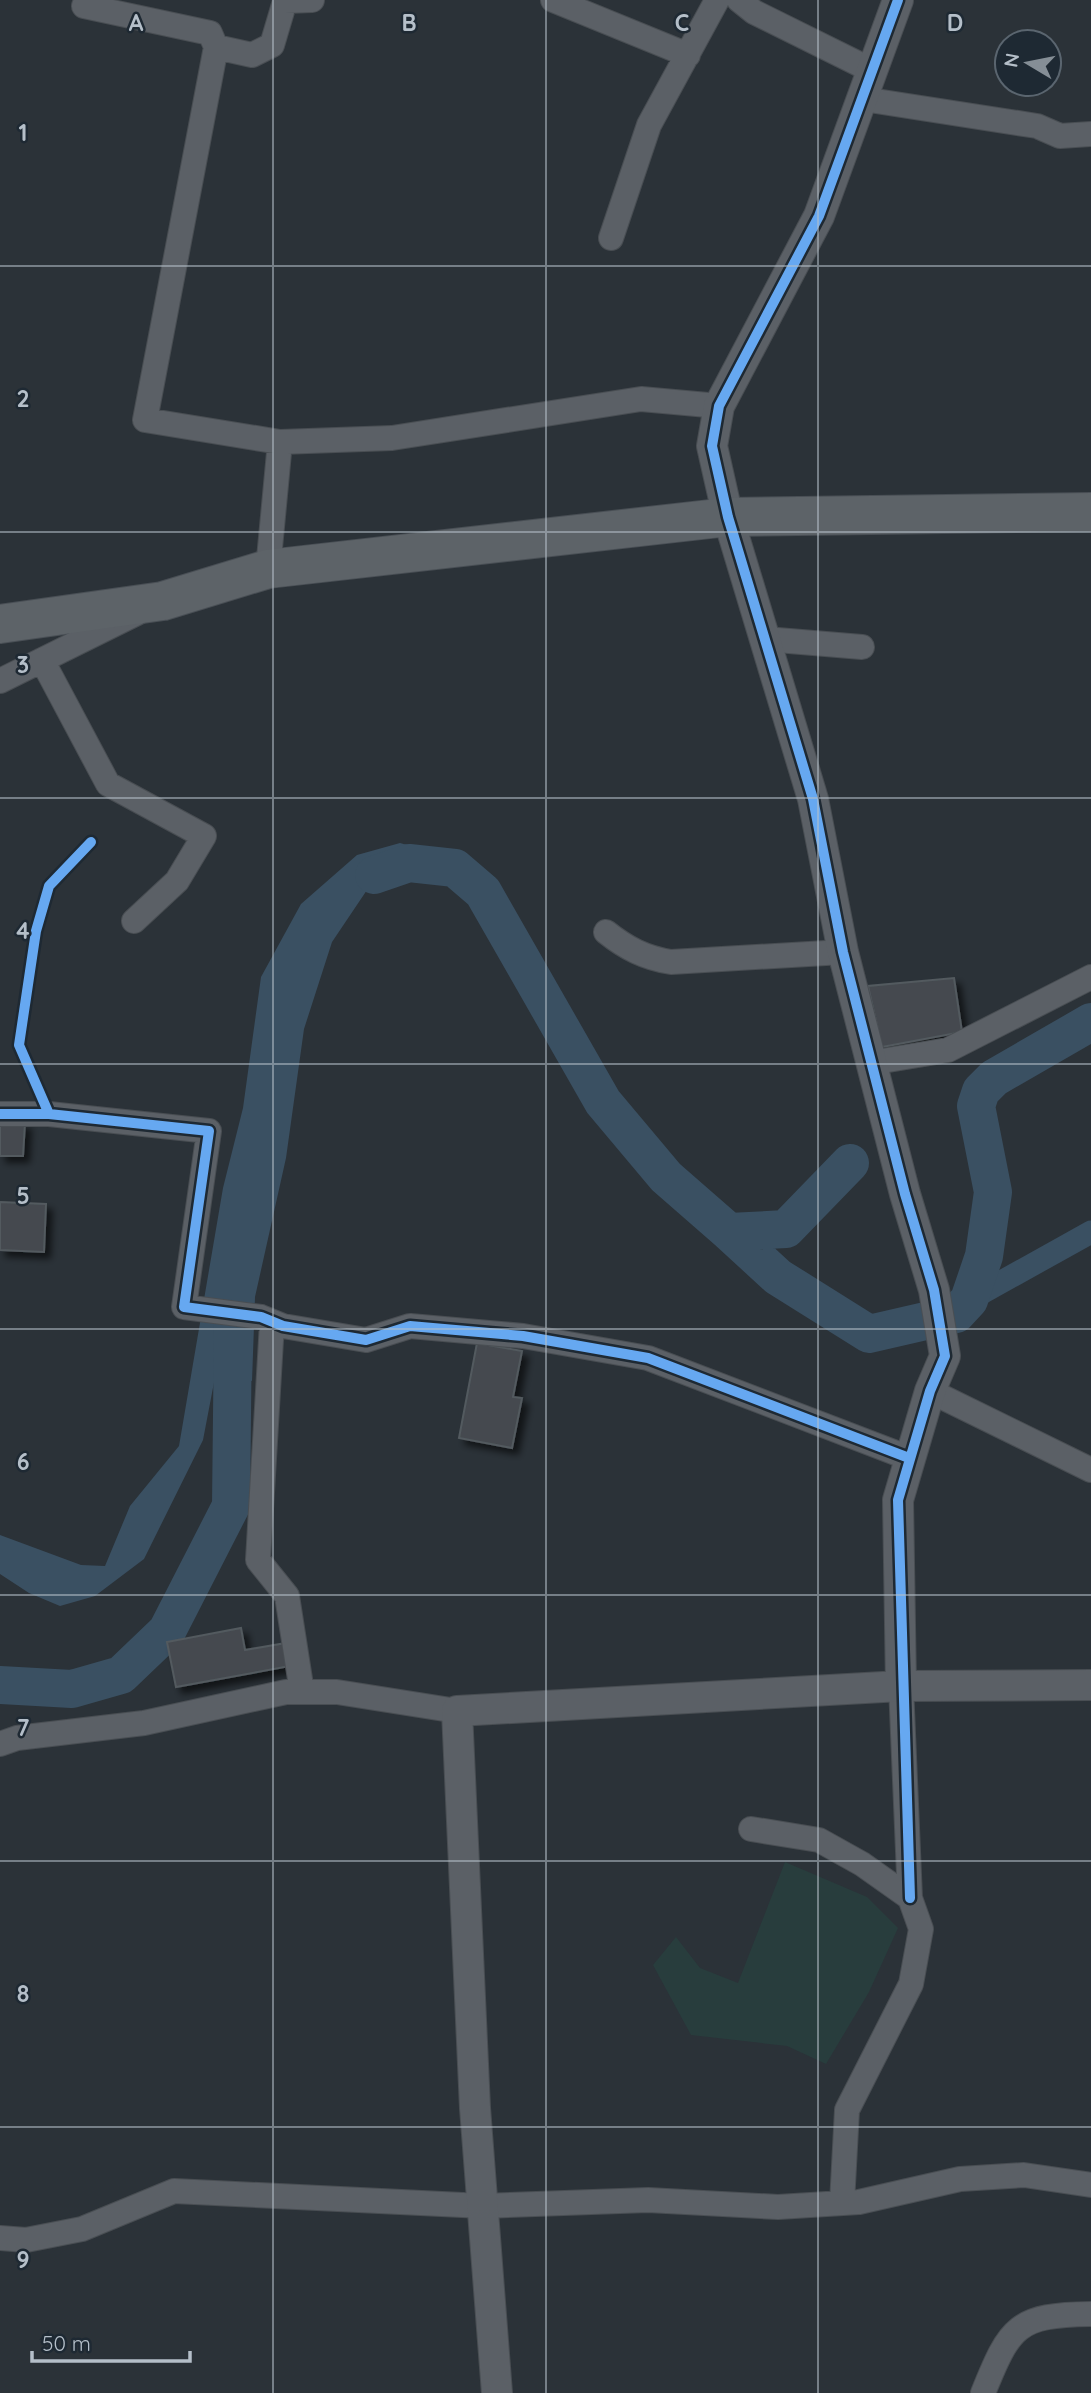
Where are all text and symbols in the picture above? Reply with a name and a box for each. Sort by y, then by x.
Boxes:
text: A [129,8,144,37]
text: B [401,8,417,37]
text: C [675,8,689,37]
text: D [947,8,963,37]
north arrow [993,28,1063,98]
text: N [998,51,1024,69]
text: 1 [19,118,27,147]
text: 2 [16,384,30,413]
text: 3 [17,650,29,679]
text: 4 [16,916,30,945]
text: 5 [16,1181,30,1210]
text: 6 [17,1447,29,1476]
text: 7 [17,1713,30,1742]
text: 8 [17,1979,29,2008]
text: 9 [16,2245,30,2274]
scale bar [32,2320,189,2364]
text: 50 m [42,2330,91,2356]

